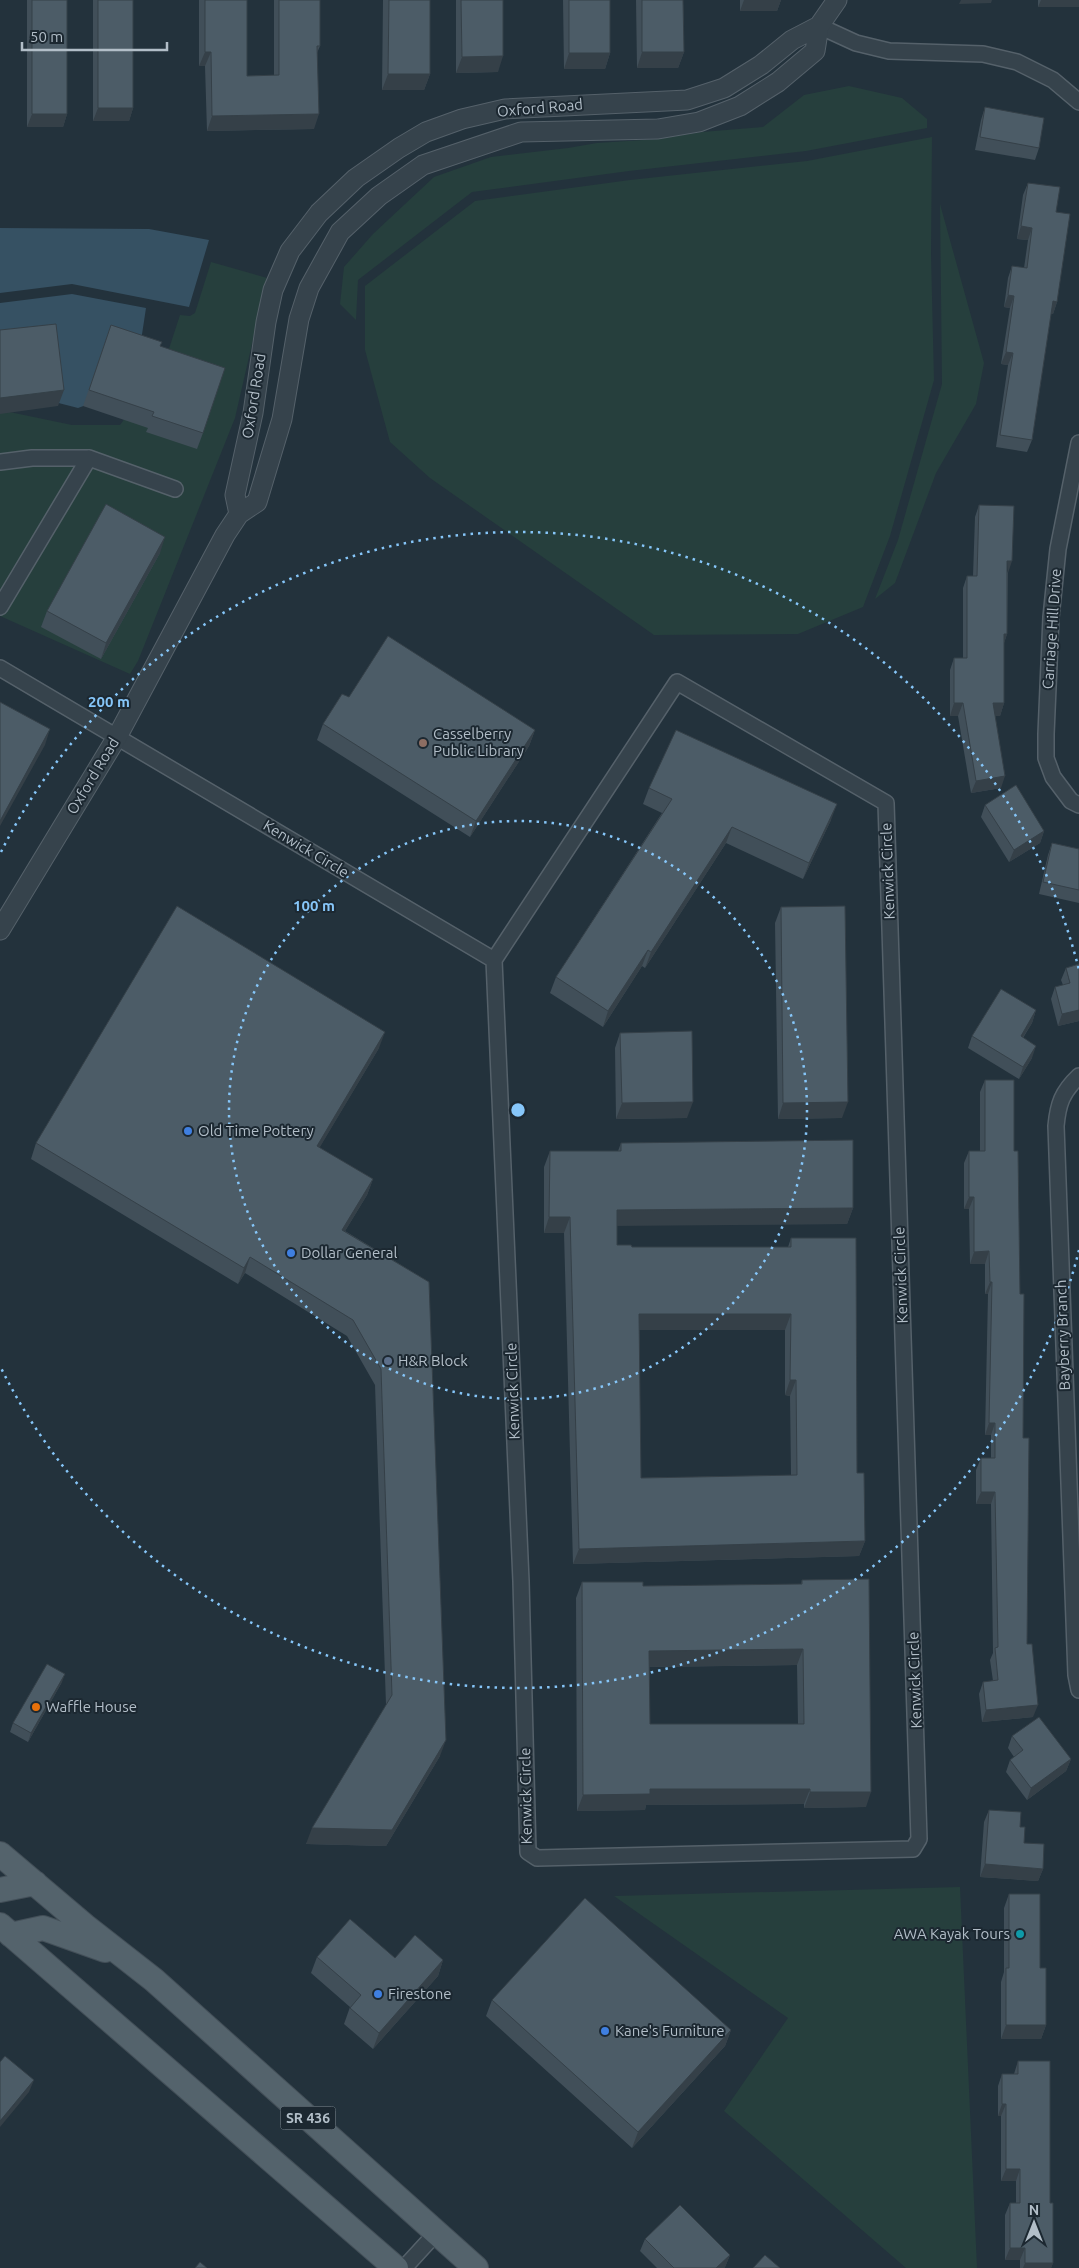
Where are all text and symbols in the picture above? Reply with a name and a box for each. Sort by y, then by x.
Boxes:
scale bar [22,20,168,52]
text: 50 m [30,28,63,45]
street label: Oxford Road [496,95,584,120]
street label: Oxford Road [238,352,269,440]
street label: Carriage Hill Drive [1039,568,1064,690]
text: 200 m [88,693,130,710]
place label: Casselberry Public Library [433,725,524,759]
street label: Oxford Road [63,734,122,817]
marker: Casselberry Public Library [417,737,429,749]
street label: Kenwick Circle [260,816,352,881]
street label: Kenwick Circle [877,822,898,920]
text: 100 m [293,897,335,914]
centre of rings [509,1101,527,1119]
place label: Old Time Pottery [198,1122,314,1139]
marker: Old Time Pottery [182,1125,194,1137]
street label: Kenwick Circle [890,1226,911,1324]
place label: Dollar General [301,1244,398,1261]
marker: Dollar General [285,1247,297,1259]
street label: Bayberry Branch [1052,1279,1073,1391]
street label: Kenwick Circle [502,1342,523,1440]
place label: H&R Block [398,1352,468,1369]
marker: H&R Block [382,1355,394,1367]
street label: Kenwick Circle [904,1631,925,1729]
place label: Waffle House [46,1698,137,1715]
marker: Waffle House [30,1701,42,1713]
street label: Kenwick Circle [516,1747,535,1845]
place label: AWA Kayak Tours [894,1925,1010,1942]
marker: AWA Kayak Tours [1014,1928,1026,1940]
place label: Firestone [388,1985,451,2002]
marker: Firestone [372,1988,384,2000]
place label: Kane's Furniture [615,2022,725,2039]
marker: Kane's Furniture [599,2025,611,2037]
road number: SR 436 [280,2106,336,2130]
north arrow [1009,2198,1059,2248]
text: N [1029,2202,1039,2218]

